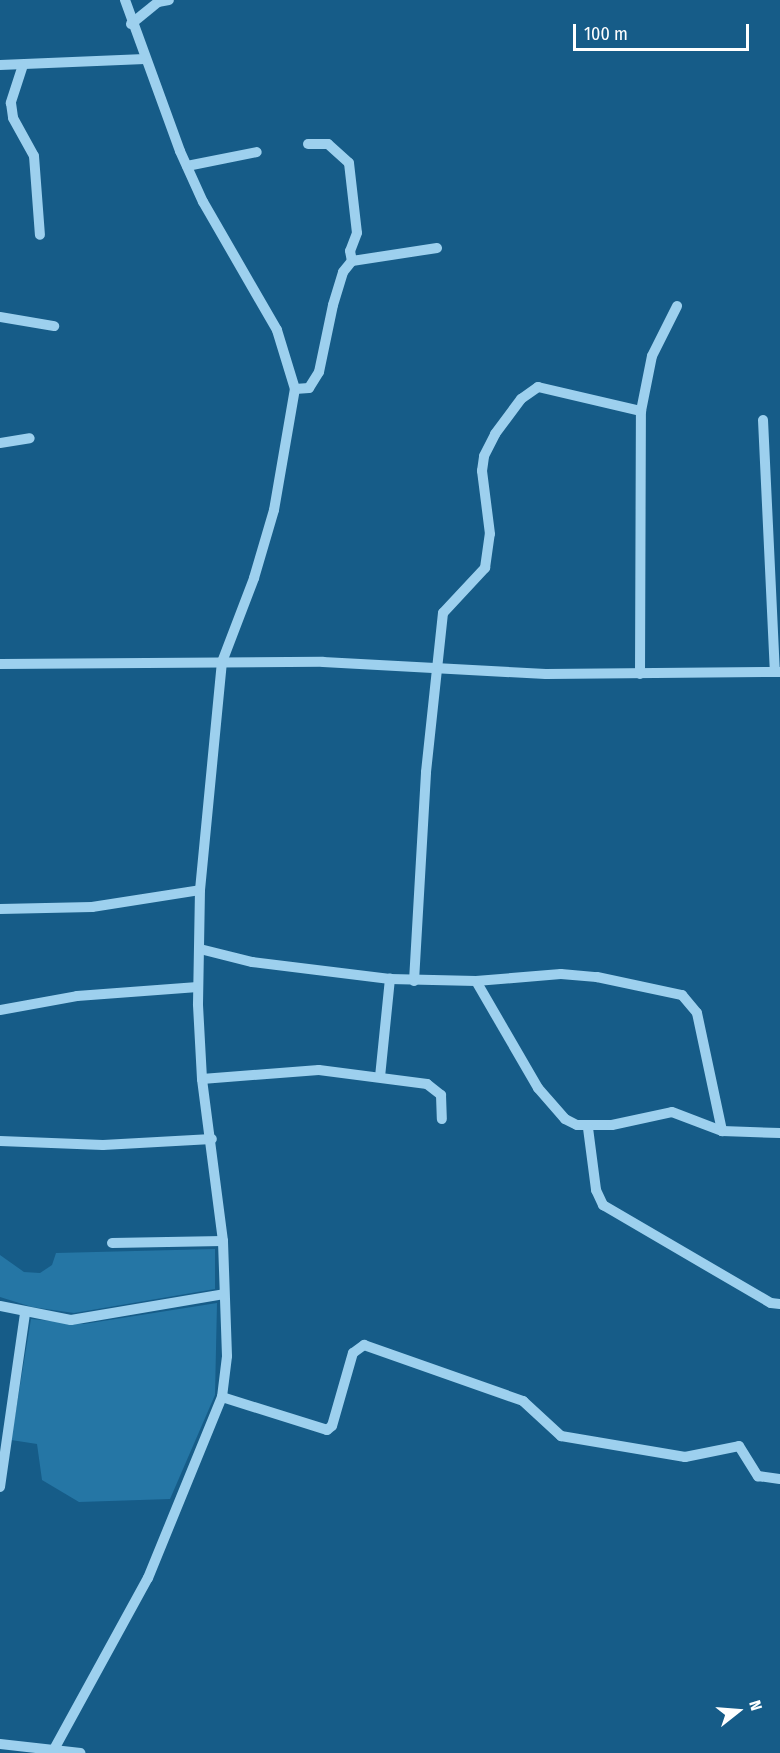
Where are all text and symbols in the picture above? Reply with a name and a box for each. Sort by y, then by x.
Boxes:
scale bar [576,12,752,50]
text: 100 m [584,23,628,45]
north arrow [708,1681,768,1741]
text: N [745,1698,766,1713]

